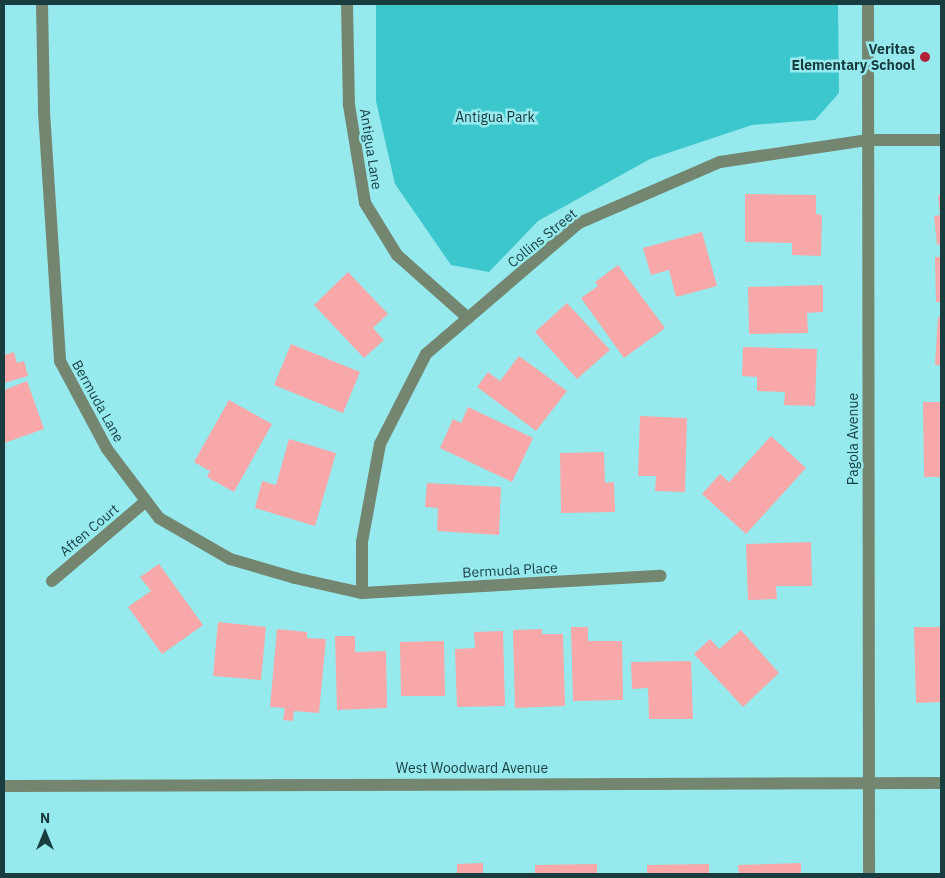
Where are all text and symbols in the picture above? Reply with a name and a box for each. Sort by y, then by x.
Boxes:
place label: Veritas Elementary School [791,41,915,74]
marker: Veritas Elementary School [919,51,931,63]
street label: Antigua Lane [356,107,386,191]
park label: Antigua Park [455,109,535,125]
street label: Collins Street [504,205,580,271]
street label: Bermuda Lane [69,357,127,445]
street label: Pagola Avenue [845,393,861,485]
street label: Aften Court [56,500,122,560]
street label: Bermuda Place [462,559,558,581]
street label: West Woodward Avenue [396,760,548,776]
north arrow [20,808,70,858]
text: N [40,809,50,827]

